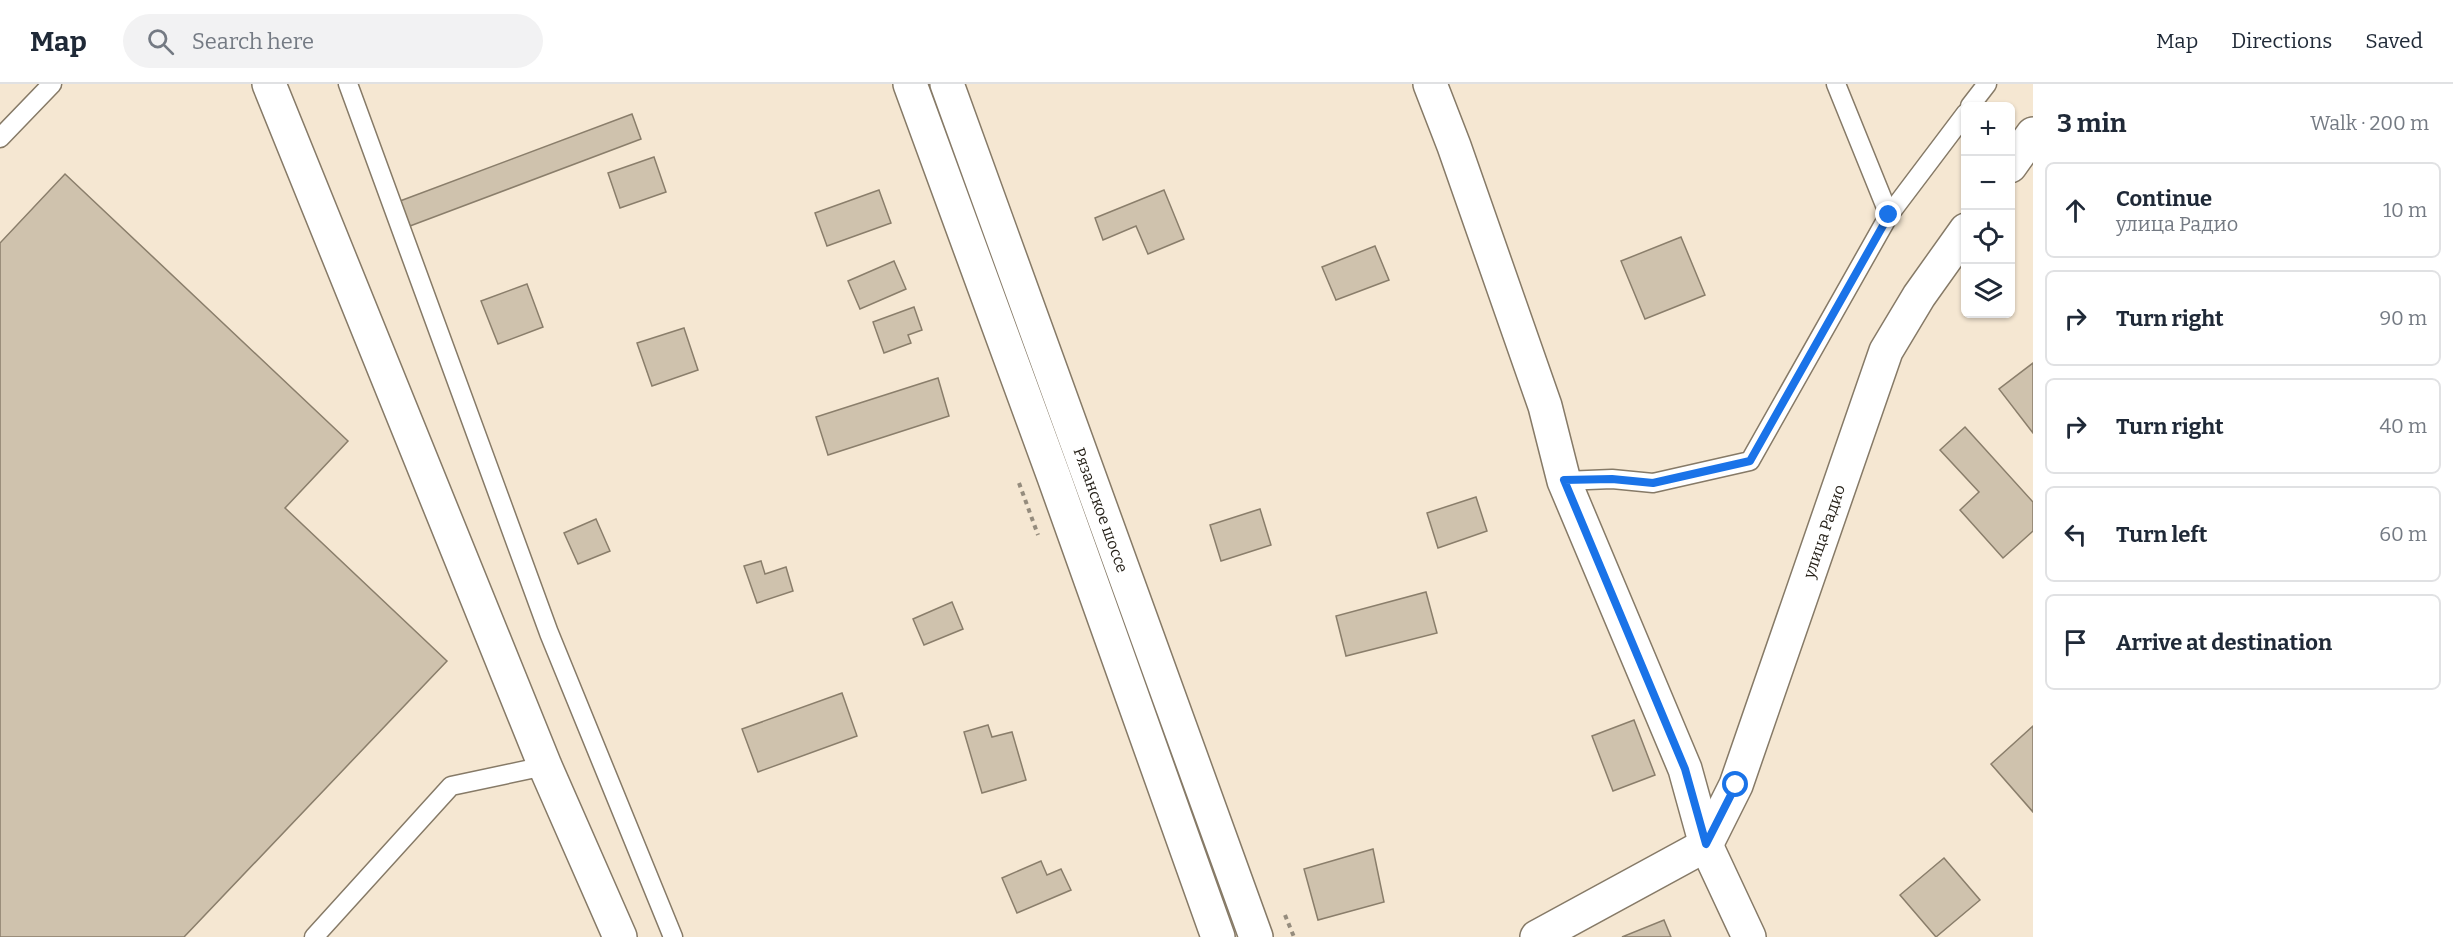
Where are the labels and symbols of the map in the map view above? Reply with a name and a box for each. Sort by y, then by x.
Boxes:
route end [1875,201,1901,227]
street label: Рязанское шоссе [1069,445,1132,575]
street label: улица Радио [1799,482,1849,582]
route start [1722,771,1748,797]

